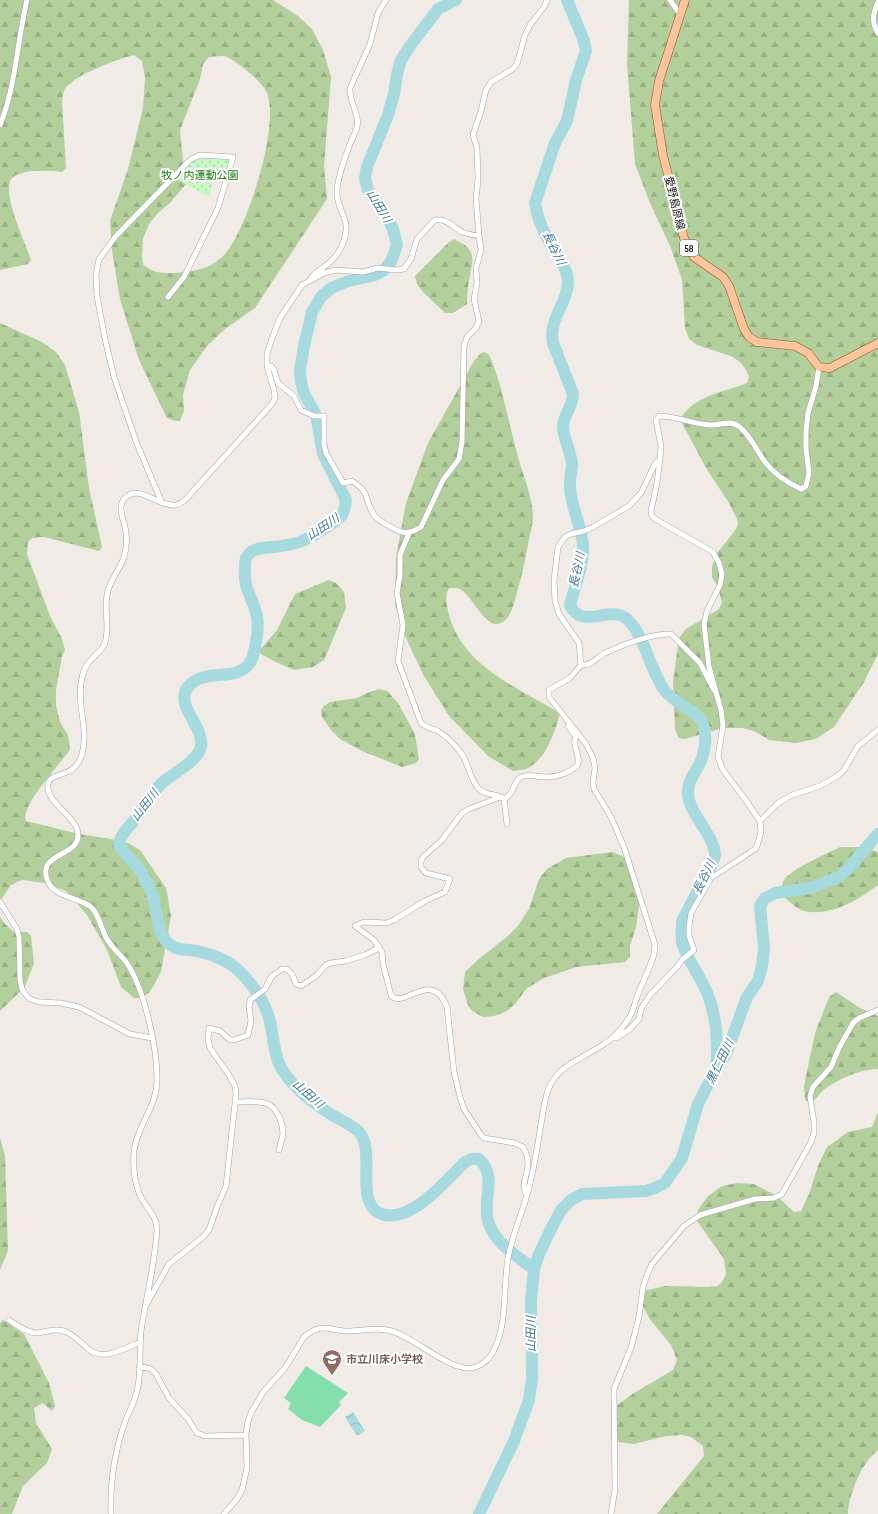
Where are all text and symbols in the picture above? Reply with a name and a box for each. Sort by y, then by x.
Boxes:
park label: 牧ノ内運動公園 [162,169,239,182]
street label: 愛野島原線 [662,175,687,231]
water label: 山田川 [363,187,395,227]
water label: 長谷川 [539,229,569,269]
road number: 58 [680,240,698,256]
water label: 山田川 [304,510,344,544]
water label: 長谷川 [566,549,589,589]
water label: 山田川 [128,785,164,824]
water label: 長谷川 [690,856,720,897]
water label: 黒仁田川 [703,1036,739,1087]
water label: 山田川 [289,1077,328,1113]
water label: 山田川 [524,1314,539,1352]
school or university icon: 市立川床小学校 [321,1348,343,1376]
place label: 市立川床小学校 [346,1353,423,1366]

